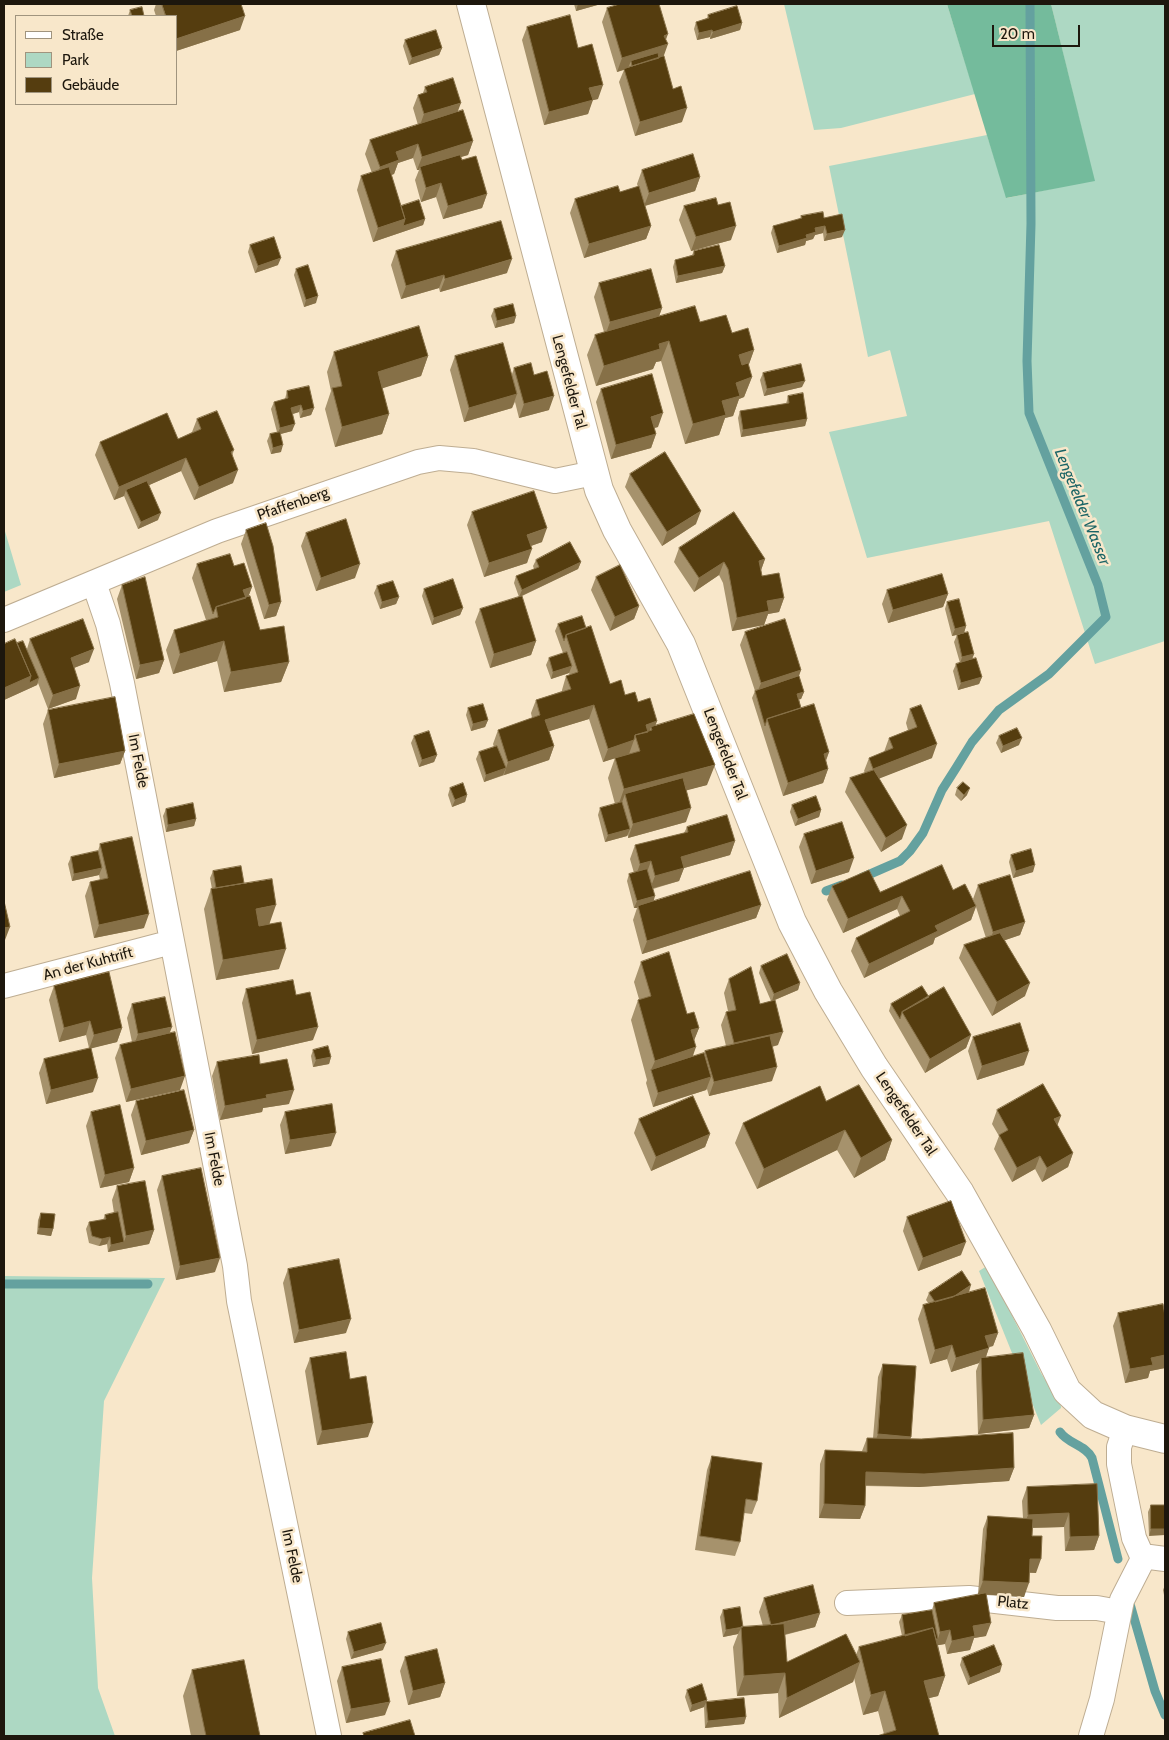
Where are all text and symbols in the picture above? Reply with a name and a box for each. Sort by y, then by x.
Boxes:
legend [15,15,178,105]
scale bar [994,15,1082,47]
text: 20 m [1000,25,1035,43]
text: Straße [62,26,104,44]
text: Park [62,51,89,69]
text: Gebäude [62,76,119,94]
street label: Lengefelder Tal [548,333,590,431]
water label: Lengefelder Wasser [1050,446,1114,568]
street label: Pfaffenberg [255,483,331,525]
street label: Lengefelder Tal [699,706,751,802]
street label: Im Felde [124,733,152,789]
street label: An der Kuhtrift [41,943,135,985]
street label: Lengefelder Tal [872,1069,940,1159]
street label: Im Felde [200,1131,228,1187]
street label: Im Felde [278,1527,306,1585]
street label: Platz [997,1592,1029,1614]

